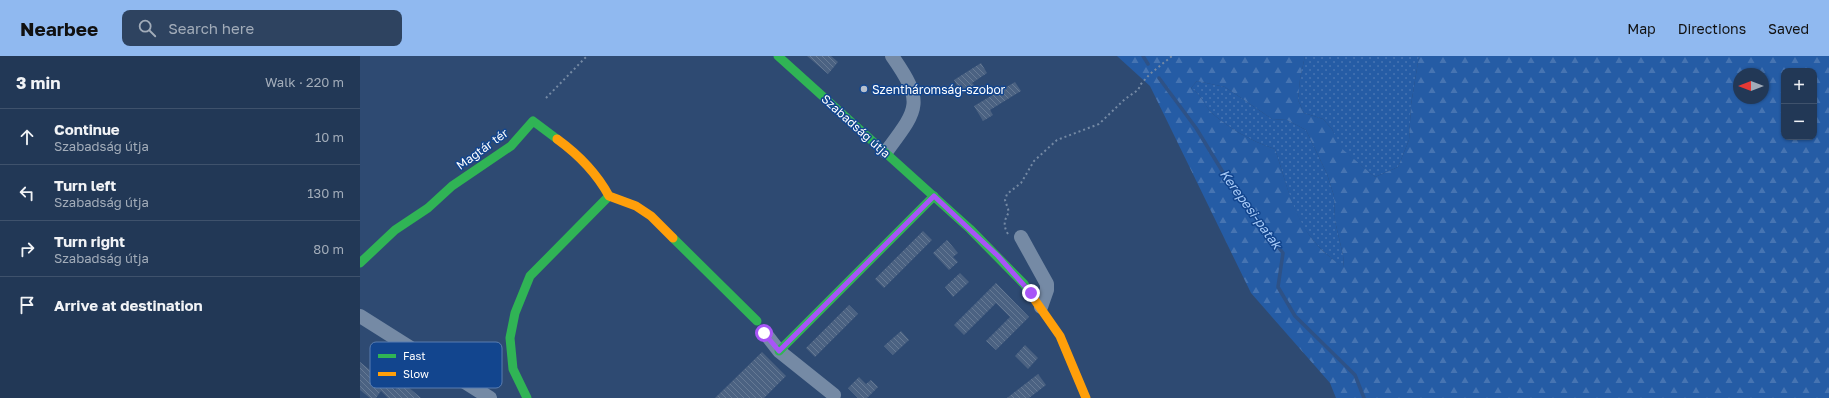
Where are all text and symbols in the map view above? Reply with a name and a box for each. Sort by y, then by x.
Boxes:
search box [122,10,402,46]
text: Nearbee [20,17,98,40]
icon: search [136,17,158,39]
text: Search here [168,19,254,37]
text: Map [1627,20,1656,37]
text: Directions [1678,20,1746,37]
text: Saved [1768,20,1809,37]
north arrow [1733,68,1769,104]
map controls [1781,68,1817,140]
button: + [1781,68,1817,104]
text: 3 min [16,72,60,93]
text: Walk · 220 m [265,74,344,90]
place label: Szentháromság-szobor [872,82,1006,97]
marker: Szentháromság-szobor [859,84,869,94]
street label: Szabadság útja [818,91,894,161]
button: − [1781,104,1817,140]
text: Continue [54,120,120,138]
street label: Magtár tér [453,125,511,173]
icon: ahead [16,126,38,148]
text: 10 m [315,129,344,145]
text: Szabadság útja [54,138,149,154]
water label: Kerepesi-patak [1217,166,1286,253]
text: Turn left [54,176,116,194]
icon: left [16,182,38,204]
text: 130 m [307,185,344,201]
text: Szabadság útja [54,194,149,210]
text: Turn right [54,232,125,250]
icon: right [16,238,38,260]
text: 80 m [313,241,344,257]
text: Szabadság útja [54,250,149,266]
route end [1022,284,1040,302]
icon: arrive [16,294,38,316]
text: Arrive at destination [54,296,203,314]
route start [755,324,773,342]
legend [370,342,502,388]
text: Fast [403,349,426,362]
text: Slow [403,367,429,380]

